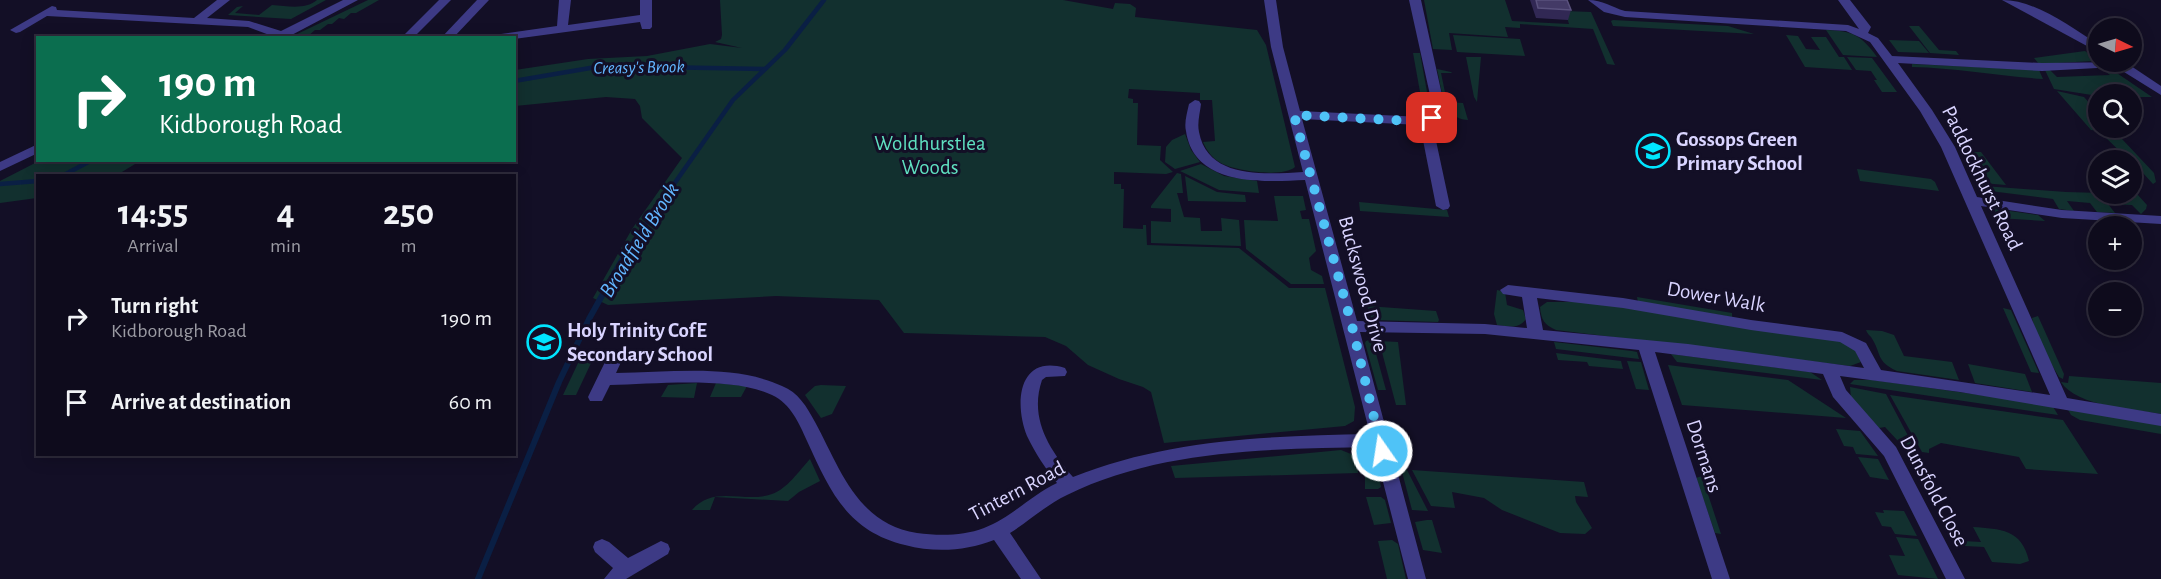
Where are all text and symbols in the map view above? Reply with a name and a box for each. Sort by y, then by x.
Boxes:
north arrow [2088,18,2142,72]
map controls [2088,18,2142,336]
water label: Creasy's Brook [593,58,685,78]
icon: right [60,60,138,138]
text: 190 m [159,62,257,104]
button: search [2088,84,2142,138]
pin [1406,92,1457,143]
icon: arrive [1415,101,1448,134]
street label: Paddockhurst Road [1938,103,2026,254]
text: Kidborough Road [159,111,342,138]
place label: Gossops Green Primary School [1676,129,1803,174]
park label: Woldhurstlea Woods [874,133,986,178]
school or university icon: Gossops Green Primary School [1635,133,1671,169]
button: layers [2088,150,2142,204]
water label: Broadfield Brook [595,179,683,301]
text: 14:55 [118,195,188,231]
text: 4 [277,195,295,231]
text: 250 [383,195,434,231]
street label: Buckswood Drive [1335,214,1391,354]
button: + [2088,216,2142,270]
text: Arrival [127,236,179,256]
text: min [270,236,301,256]
text: m [401,236,417,256]
street label: Dower Walk [1665,278,1767,316]
button: − [2088,282,2142,336]
text: Turn right [111,295,198,317]
icon: right [60,302,93,335]
text: 190 m [441,307,492,329]
place label: Holy Trinity CofE Secondary School [567,320,713,365]
text: Kidborough Road [111,321,247,341]
school or university icon: Holy Trinity CofE Secondary School [526,324,562,360]
icon: arrive [60,386,93,419]
text: Arrive at destination [111,391,291,413]
text: 60 m [449,391,492,413]
street label: Dormans [1682,417,1726,495]
position arrow [1350,419,1414,483]
street label: Dunsfold Close [1896,432,1972,550]
street label: Tintern Road [966,457,1068,525]

